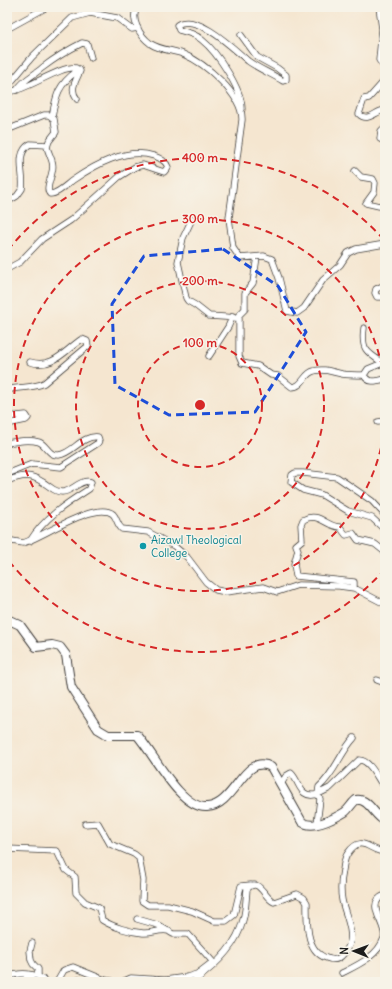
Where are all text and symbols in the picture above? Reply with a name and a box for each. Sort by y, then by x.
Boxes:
text: 400 m [182,150,219,165]
text: 300 m [182,211,218,226]
text: 200 m [182,273,218,288]
text: 100 m [183,335,217,350]
centre of rings [193,398,207,412]
place label: Aizawl Theological College [151,533,241,560]
marker: Aizawl Theological College [138,541,148,551]
north arrow [334,931,374,971]
text: N [337,947,351,955]

